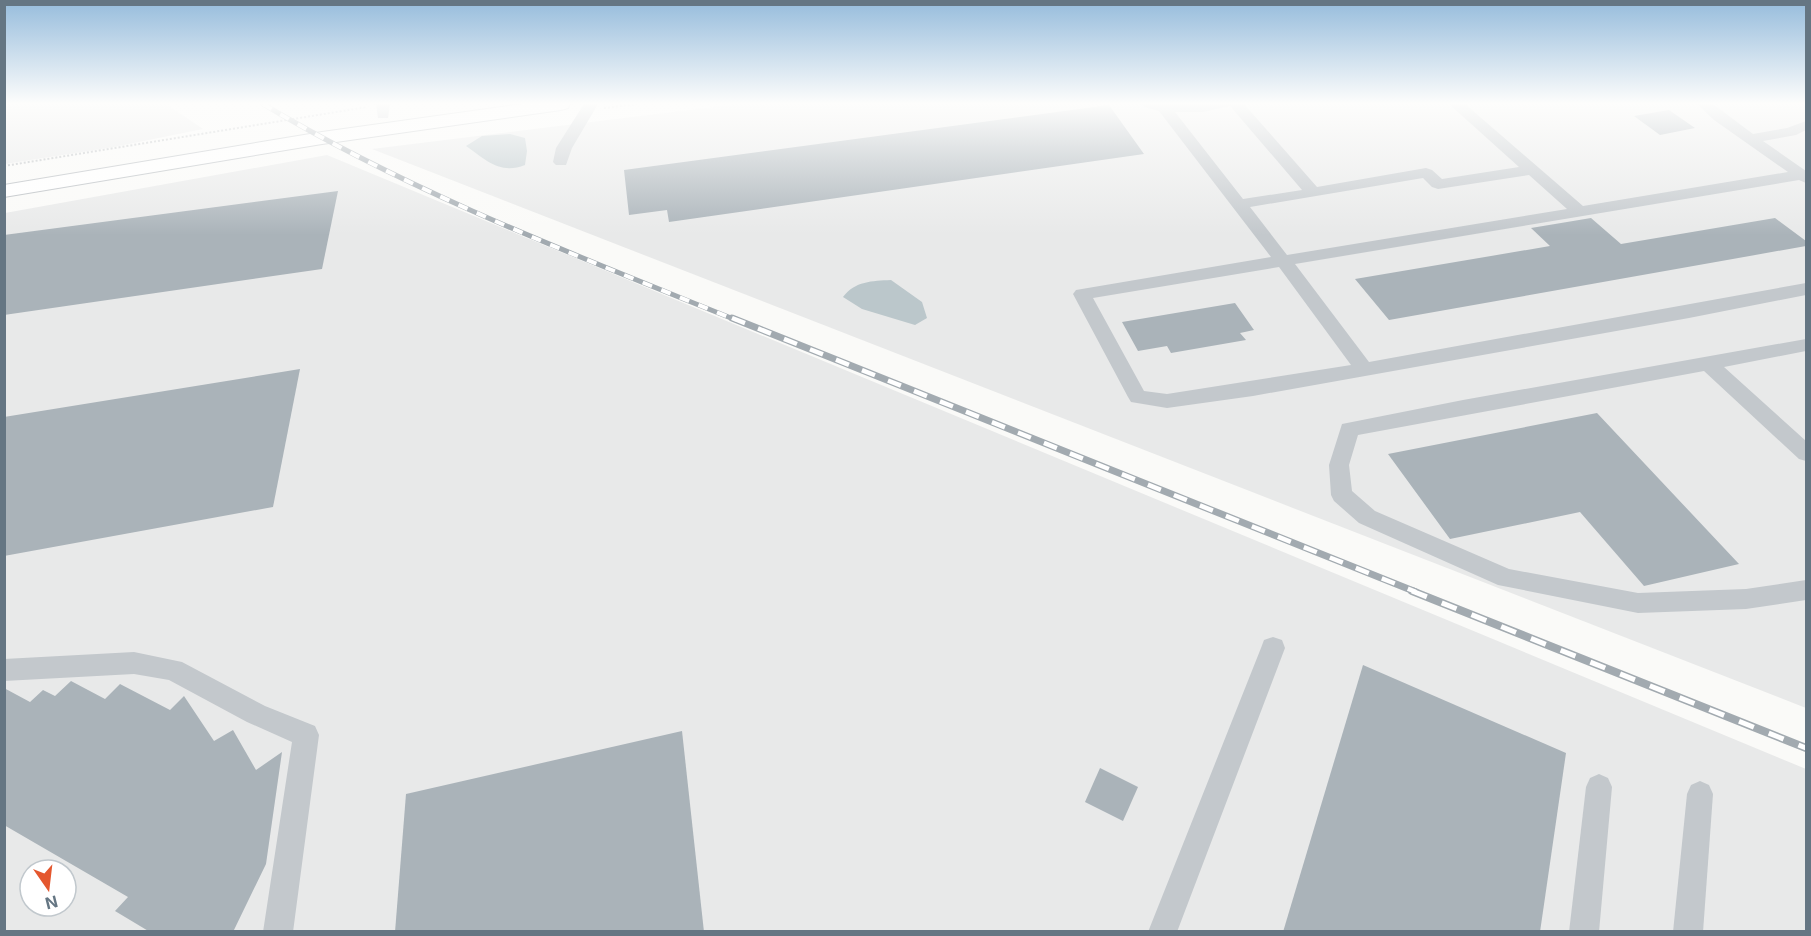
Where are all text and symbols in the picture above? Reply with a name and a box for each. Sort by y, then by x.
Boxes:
north arrow [18,858,78,918]
text: N [43,891,60,914]

